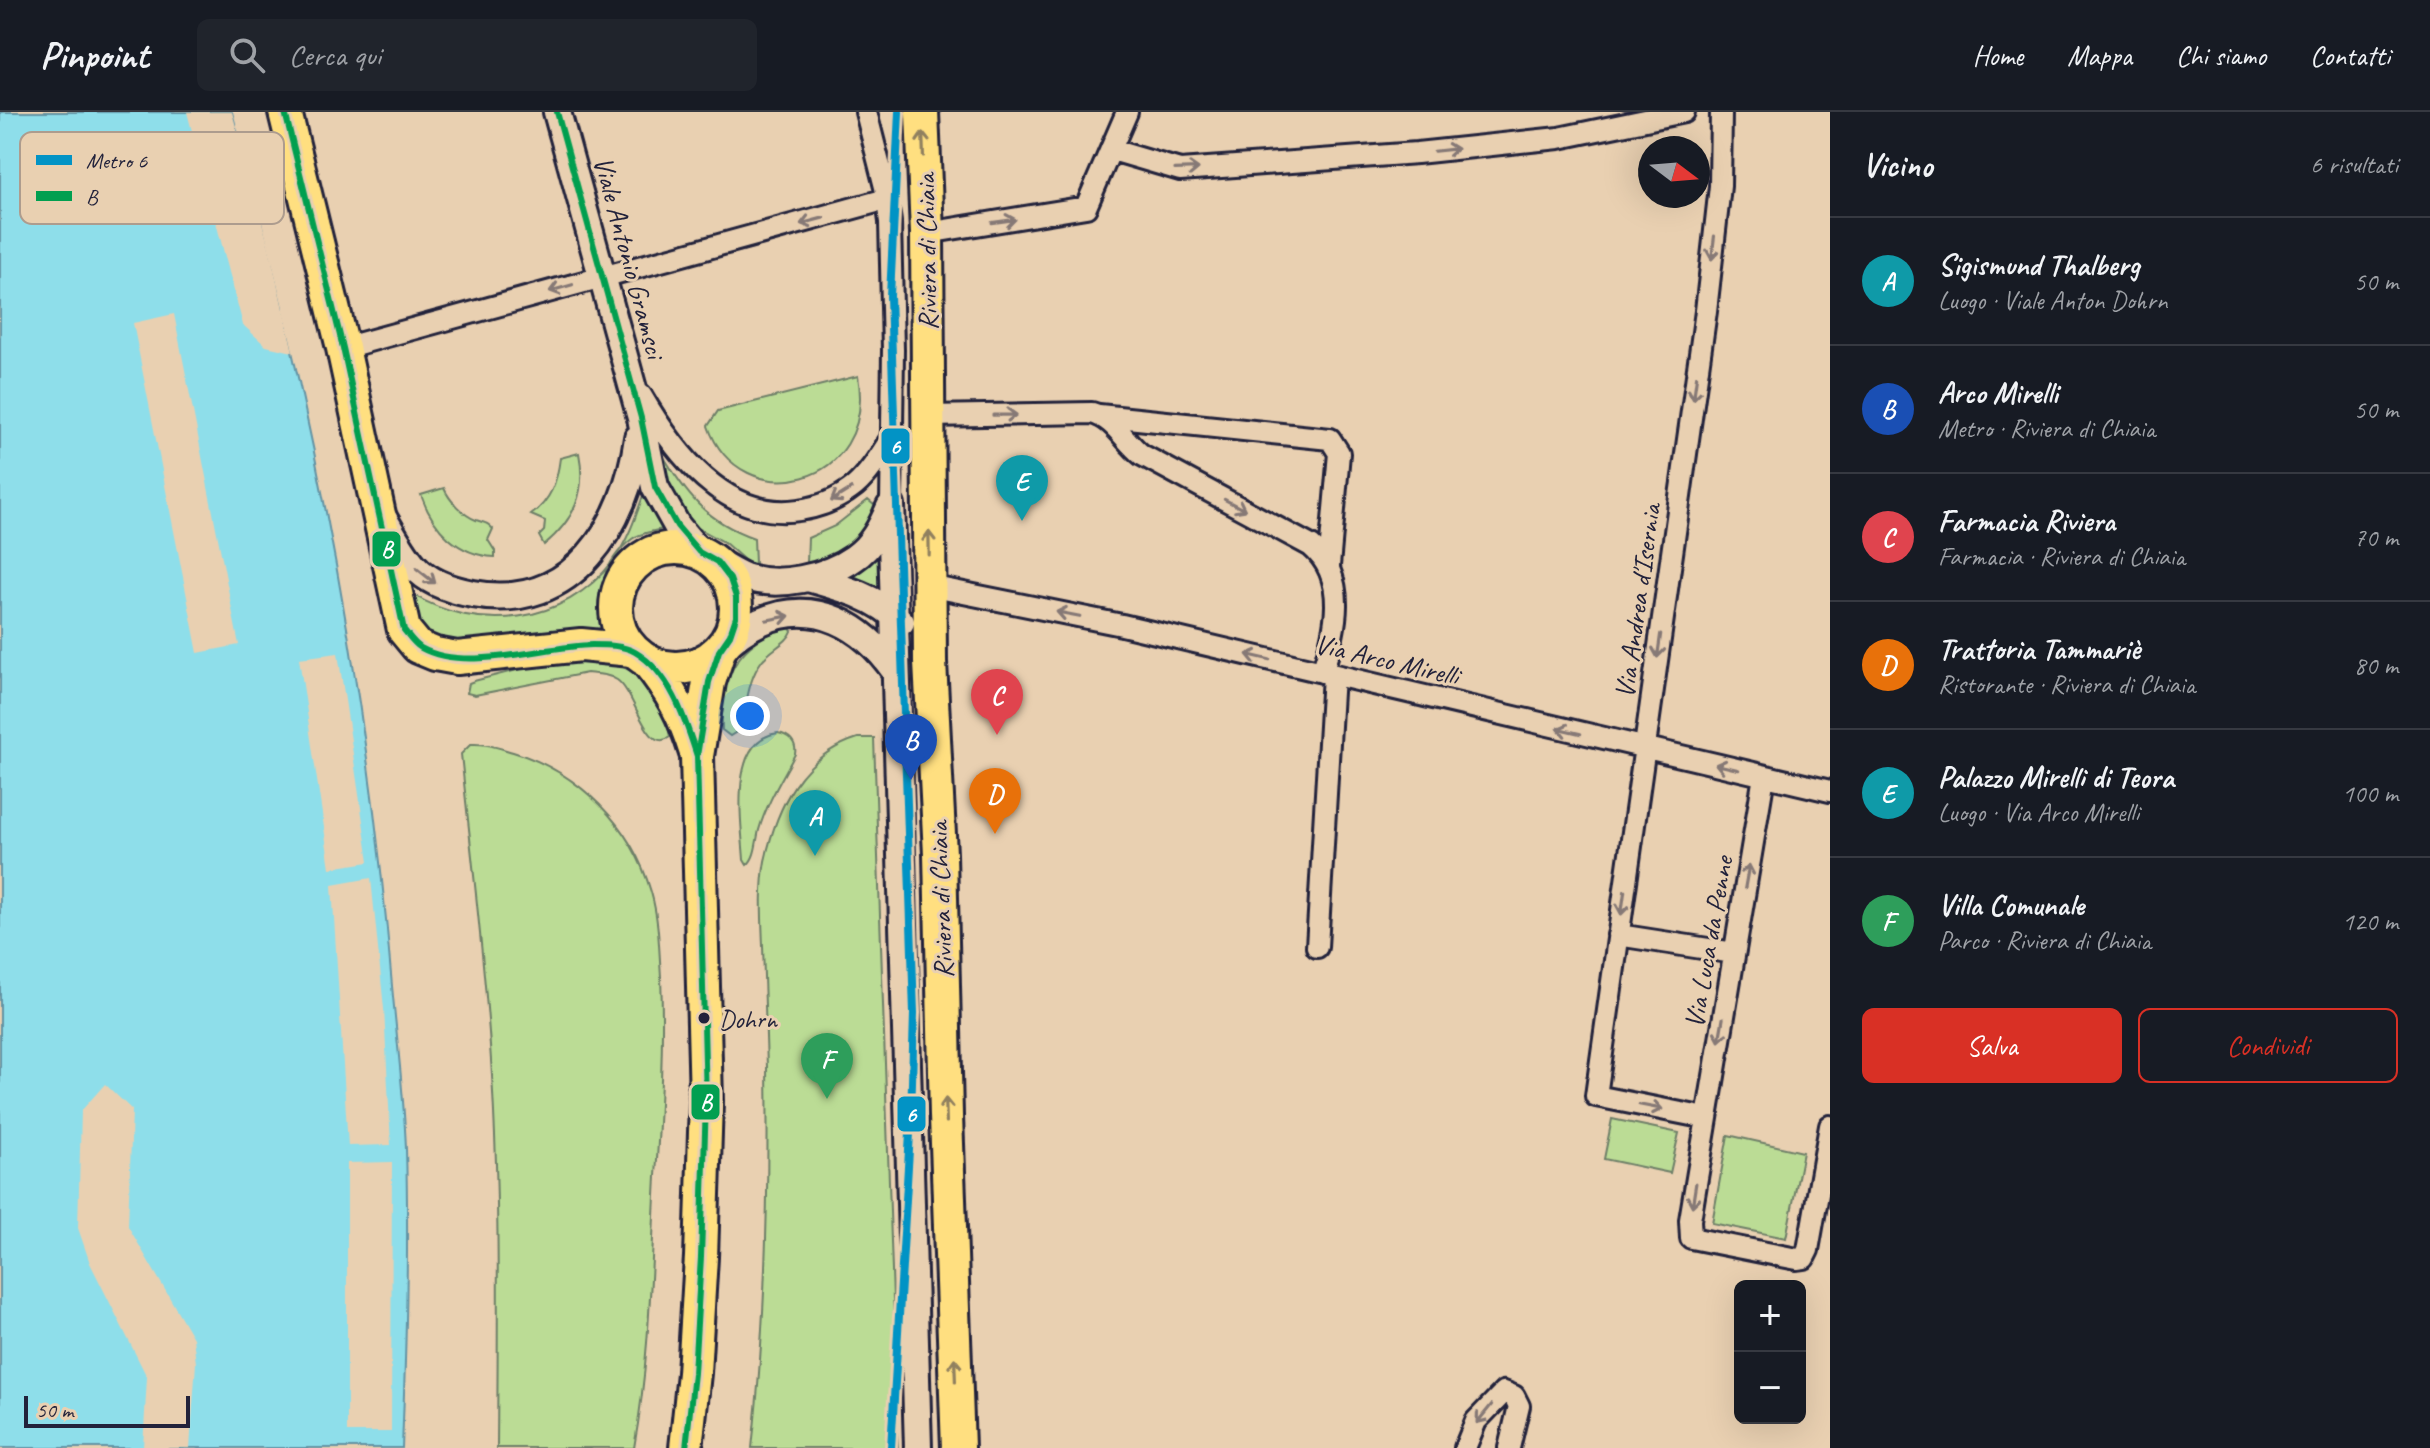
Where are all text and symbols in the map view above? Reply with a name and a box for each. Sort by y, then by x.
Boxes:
search box [197,19,757,91]
text: Pinpoint [40,32,149,79]
icon: search [225,33,269,77]
text: Cerca qui [289,36,381,74]
text: Home [1973,38,2023,73]
text: Mappa [2067,38,2132,73]
text: Chi siamo [2176,38,2266,73]
text: Contatti [2310,38,2390,73]
one-way arrow [916,131,931,158]
legend [20,132,284,224]
north arrow [1638,136,1710,208]
one-way arrow [1432,143,1459,158]
text: Vicino [1862,143,1932,186]
text: Metro 6 [86,147,148,175]
text: 6 risultati [2310,148,2398,181]
street label: Viale Antonio Gramsci [586,152,674,365]
one-way arrow [1173,161,1199,176]
street label: Riviera di Chiaia [908,171,945,331]
text: B [86,183,99,211]
one-way arrow [991,213,1016,228]
one-way arrow [799,214,825,229]
one-way arrow [1706,235,1721,261]
text: Sigismund Thalberg [1938,246,2139,284]
text: A [1881,265,1895,298]
text: 50 m [2354,265,2398,298]
one-way arrow [548,282,574,297]
text: Luogo · Viale Anton Dohrn [1938,284,2167,317]
text: Arco Mirelli [1938,374,2058,412]
one-way arrow [1687,375,1702,400]
text: B [1881,393,1895,426]
text: 50 m [2354,393,2398,426]
one-way arrow [992,407,1018,422]
text: Metro · Riviera di Chiaia [1938,412,2155,445]
line badge: 6 [880,427,911,465]
text: 6 [890,433,902,461]
pin: E [996,455,1048,521]
one-way arrow [830,487,853,503]
one-way arrow [1223,498,1247,514]
street label: Via Andrea d'Isernia [1607,499,1669,700]
text: Farmacia Riviera [1938,502,2115,540]
text: C [1882,521,1894,554]
text: 70 m [2354,521,2398,554]
line badge: B [371,530,402,568]
one-way arrow [921,530,937,557]
text: B [381,536,394,564]
text: Farmacia · Riviera di Chiaia [1938,540,2185,573]
one-way arrow [415,567,436,584]
one-way arrow [1055,606,1081,621]
one-way arrow [764,610,790,625]
street label: Via Arco Mirelli [1311,626,1466,694]
text: Trattoria Tammariè [1938,630,2140,668]
one-way arrow [1651,632,1666,658]
one-way arrow [1245,649,1271,664]
text: D [1880,649,1896,682]
text: 80 m [2354,649,2398,682]
text: Ristorante · Riviera di Chiaia [1938,668,2195,701]
pin: C [971,669,1023,735]
your location [730,696,770,736]
pin: B [885,714,937,780]
one-way arrow [1557,722,1582,737]
text: Palazzo Mirelli di Teora [1938,758,2174,796]
one-way arrow [1714,759,1740,774]
pin: D [969,768,1021,834]
text: E [1881,777,1895,810]
text: 100 m [2342,777,2398,810]
pin: A [789,790,841,856]
text: Luogo · Via Arco Mirelli [1938,796,2139,829]
street label: Riviera di Chiaia [920,819,961,979]
street label: Via Luca da Penne [1676,852,1741,1031]
one-way arrow [1740,864,1755,889]
text: Villa Comunale [1938,886,2084,924]
one-way arrow [1615,890,1630,915]
text: F [1882,905,1894,938]
text: 120 m [2342,905,2398,938]
text: Parco · Riviera di Chiaia [1938,924,2151,957]
place label: Dohrn [719,1003,778,1036]
button: Salva [1862,1008,2122,1083]
button: Condividi [2138,1008,2398,1083]
marker: Dohrn [696,1010,712,1026]
one-way arrow [1713,1017,1728,1042]
pin: F [801,1033,853,1099]
line badge: B [690,1083,721,1121]
text: B [700,1089,713,1117]
line badge: 6 [896,1095,927,1133]
one-way arrow [938,1097,953,1124]
one-way arrow [1638,1100,1663,1115]
text: 6 [906,1101,918,1129]
one-way arrow [1686,1181,1701,1207]
map controls [1734,1280,1806,1424]
button: + [1734,1280,1806,1352]
button: − [1734,1352,1806,1424]
one-way arrow [948,1357,963,1384]
scale bar [24,1392,190,1428]
text: 50 m [36,1396,73,1424]
one-way arrow [1475,1403,1493,1424]

